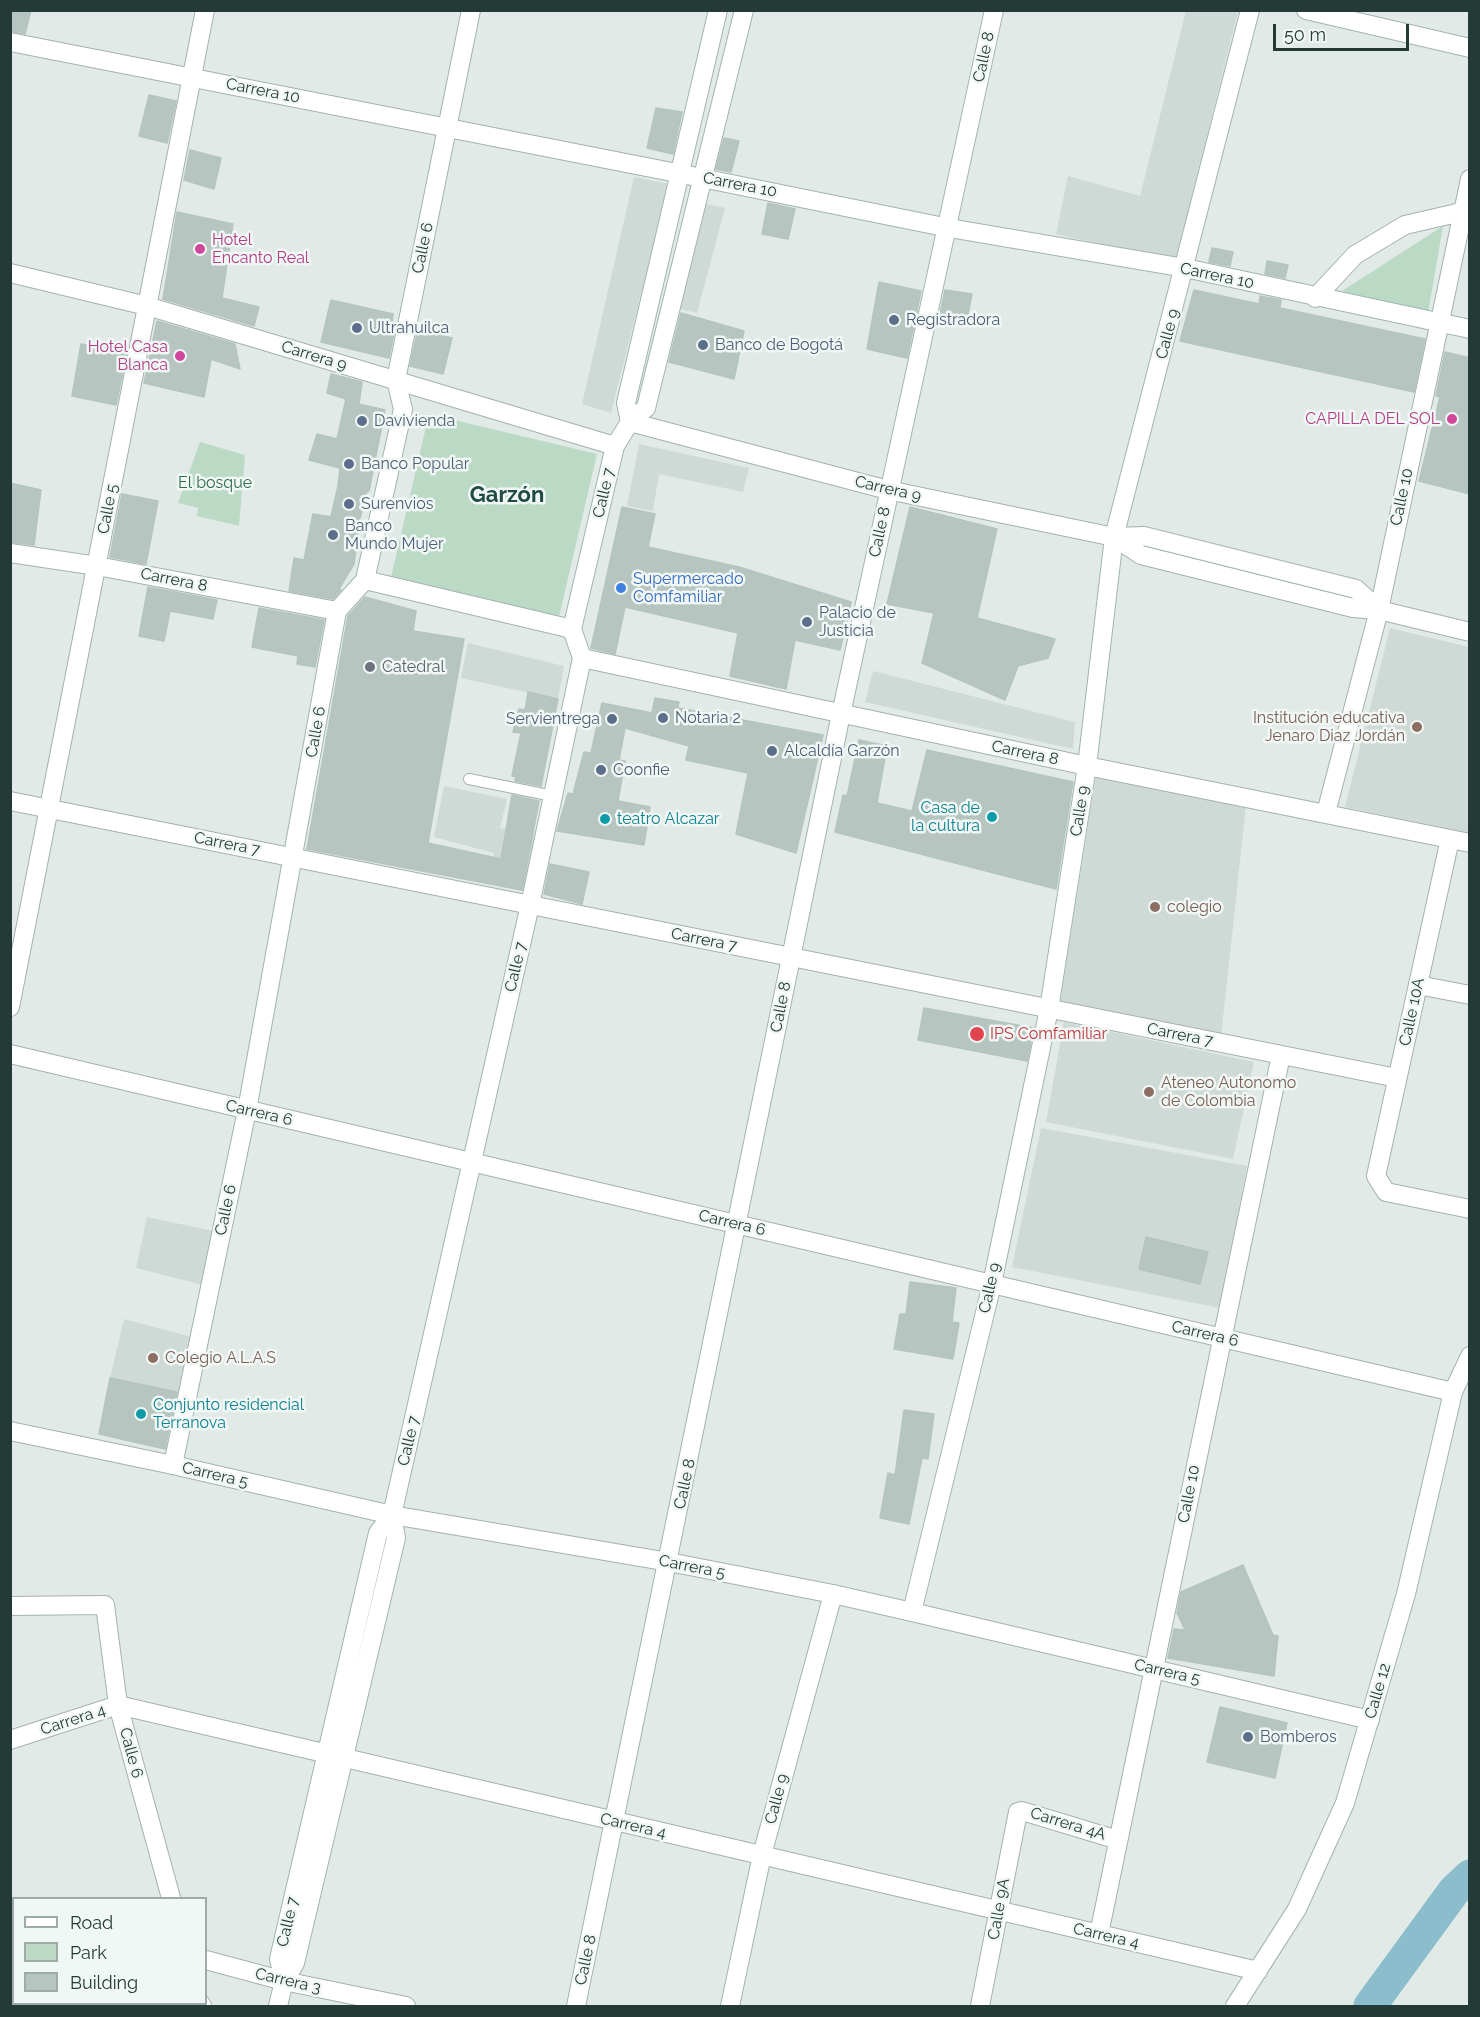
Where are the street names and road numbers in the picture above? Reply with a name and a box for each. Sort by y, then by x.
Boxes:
street label: Calle 8 [969,30,999,84]
street label: Carrera 10 [224,74,302,108]
street label: Carrera 10 [701,168,779,202]
street label: Calle 6 [408,221,438,275]
street label: Carrera 10 [1178,259,1256,293]
street label: Calle 9 [1152,307,1184,361]
street label: Carrera 9 [279,337,349,375]
street label: Calle 7 [589,466,619,520]
street label: Calle 10 [1387,466,1417,528]
street label: Carrera 9 [853,472,923,506]
street label: Calle 5 [94,482,122,536]
street label: Calle 8 [865,505,895,559]
street label: Carrera 8 [139,564,209,596]
street label: Calle 6 [302,705,330,759]
street label: Carrera 8 [990,737,1060,769]
street label: Calle 9 [1067,784,1093,838]
street label: Carrera 7 [192,828,262,860]
street label: Carrera 7 [669,924,739,956]
street label: Calle 7 [501,940,531,994]
street label: Calle 10A [1395,976,1429,1048]
street label: Calle 8 [767,980,795,1034]
street label: Carrera 7 [1145,1019,1215,1051]
street label: Carrera 6 [224,1096,294,1130]
street label: Calle 6 [211,1183,241,1237]
street label: Carrera 6 [697,1206,767,1240]
street label: Calle 9 [975,1261,1005,1315]
street label: Carrera 6 [1170,1317,1240,1351]
street label: Calle 7 [394,1414,424,1468]
street label: Calle 8 [670,1457,700,1511]
street label: Carrera 5 [180,1458,250,1492]
street label: Calle 10 [1174,1463,1204,1525]
street label: Carrera 5 [657,1551,727,1583]
street label: Carrera 5 [1132,1655,1202,1689]
street label: Calle 12 [1361,1661,1395,1721]
street label: Carrera 4 [38,1700,108,1740]
street label: Calle 6 [115,1726,147,1780]
street label: Calle 9 [761,1772,793,1826]
street label: Carrera 4A [1028,1803,1108,1845]
street label: Carrera 4 [598,1809,668,1843]
street label: Calle 9A [984,1877,1014,1941]
street label: Calle 7 [273,1895,303,1949]
street label: Carrera 4 [1071,1919,1141,1953]
street label: Calle 8 [571,1933,601,1987]
street label: Carrera 3 [253,1964,323,1998]

